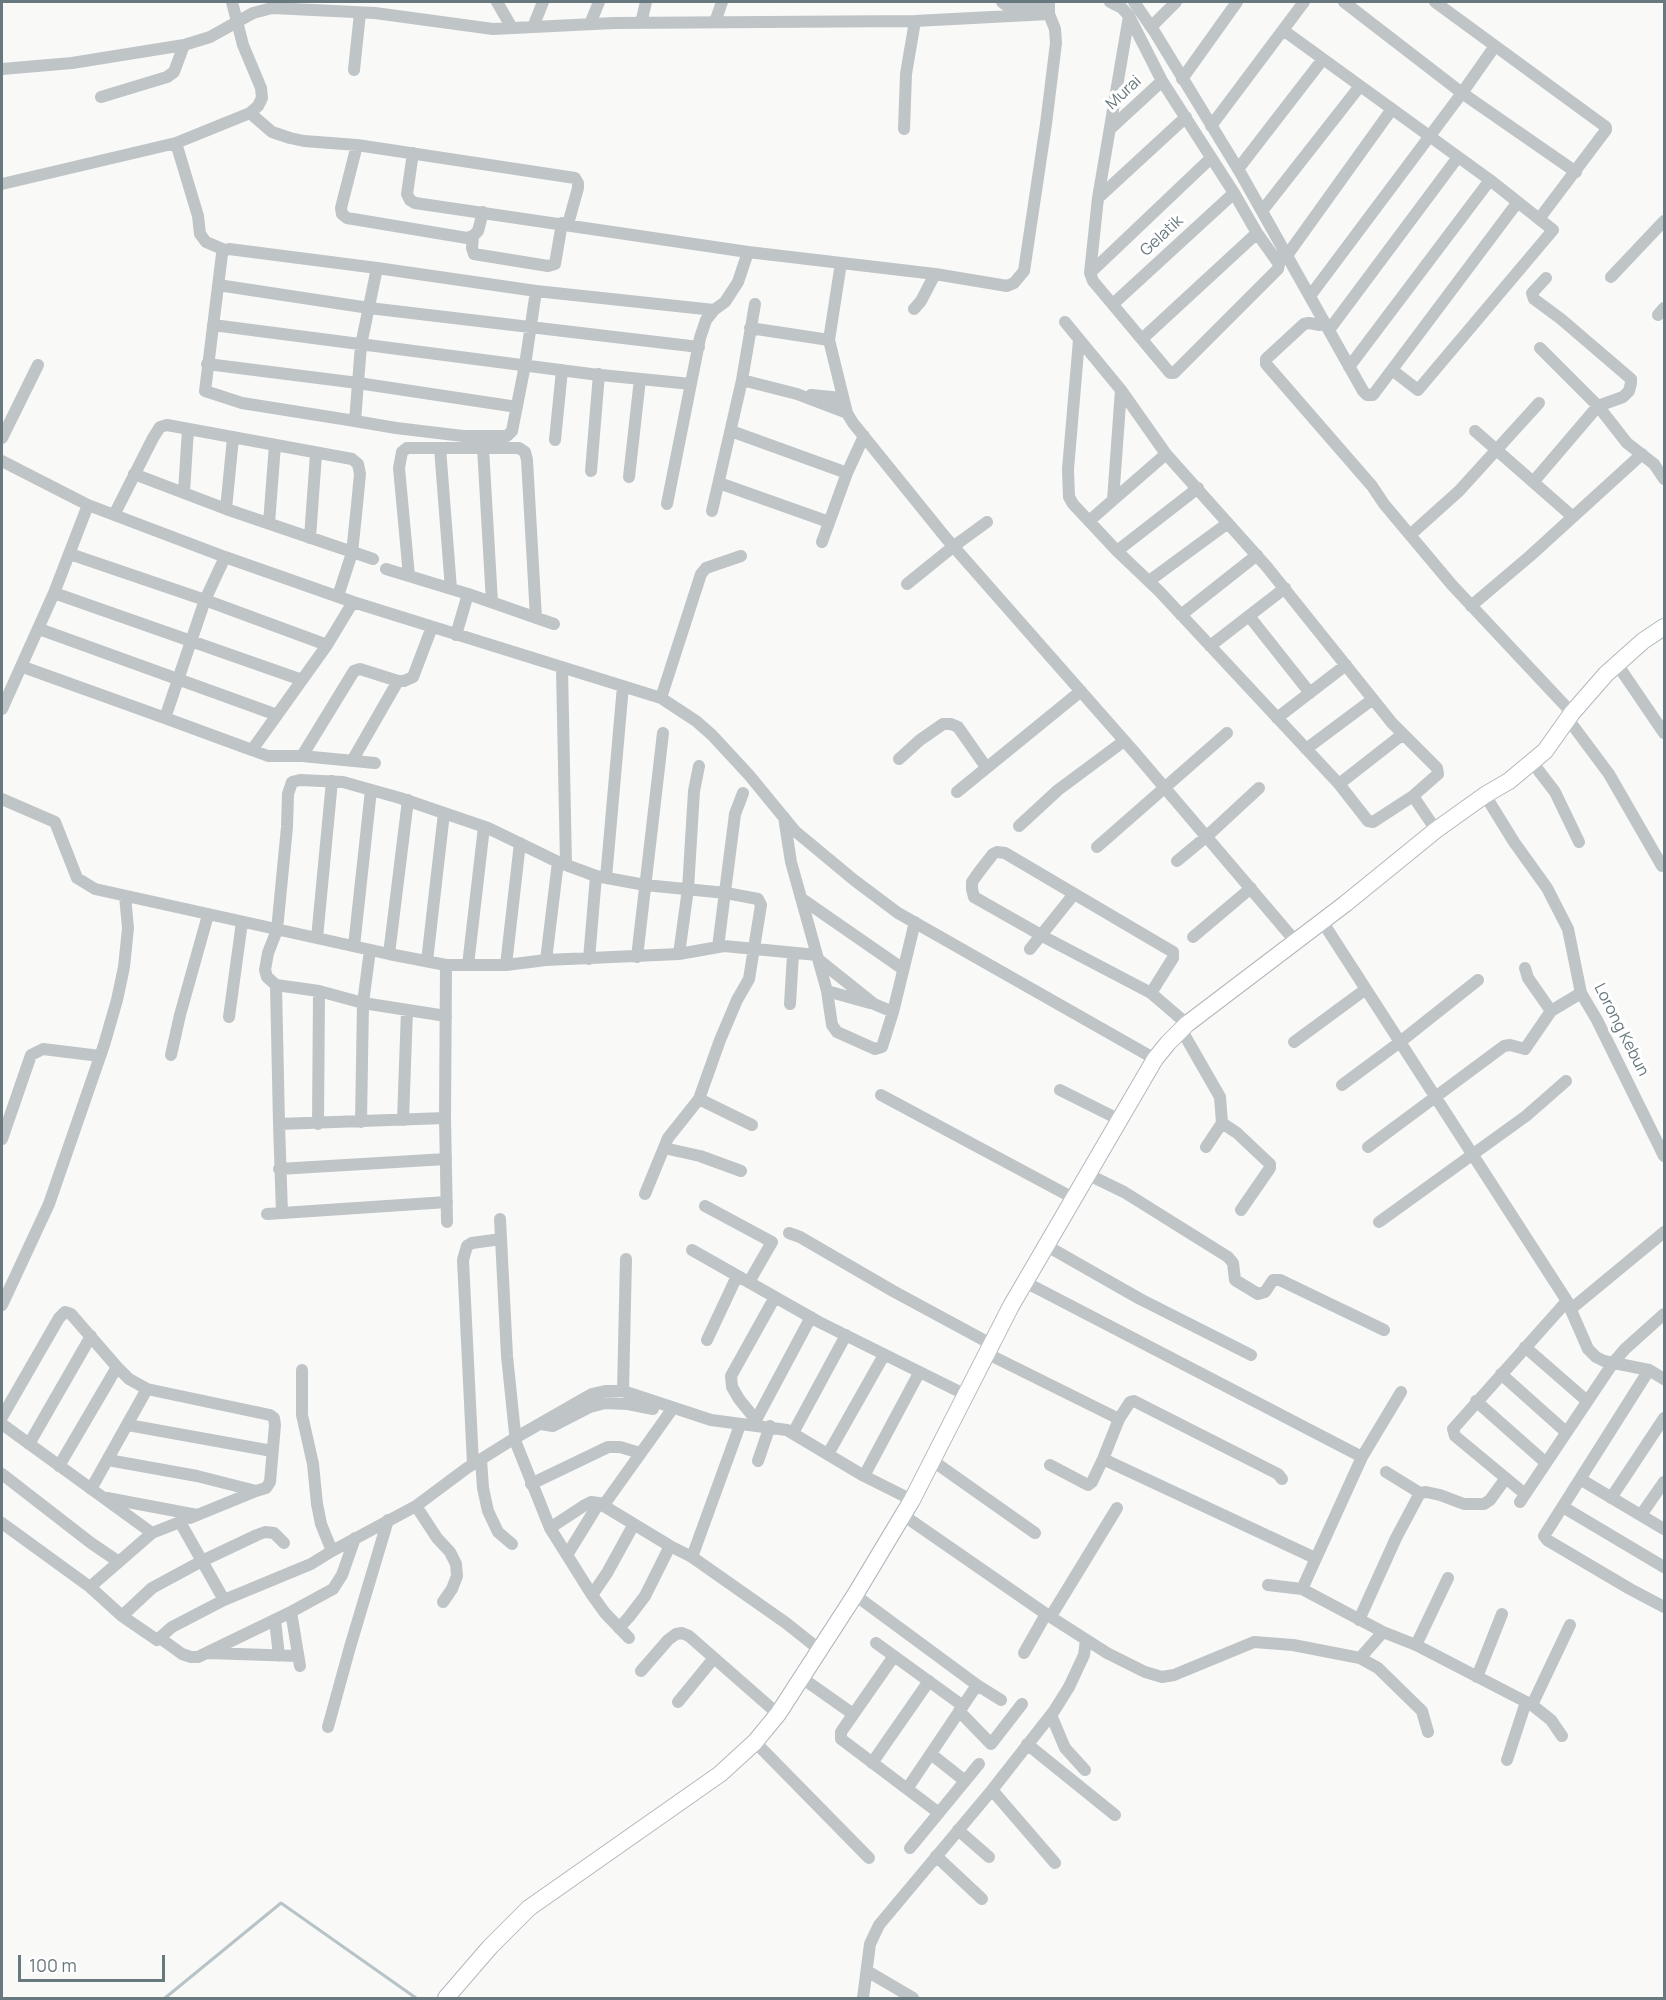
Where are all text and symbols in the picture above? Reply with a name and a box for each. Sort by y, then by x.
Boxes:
street label: Murai [1102,72,1146,114]
street label: Gelatik [1137,211,1187,261]
street label: Lorong Kebun [1589,980,1653,1080]
scale bar [21,1943,168,1981]
text: 100 m [29,1953,77,1977]

